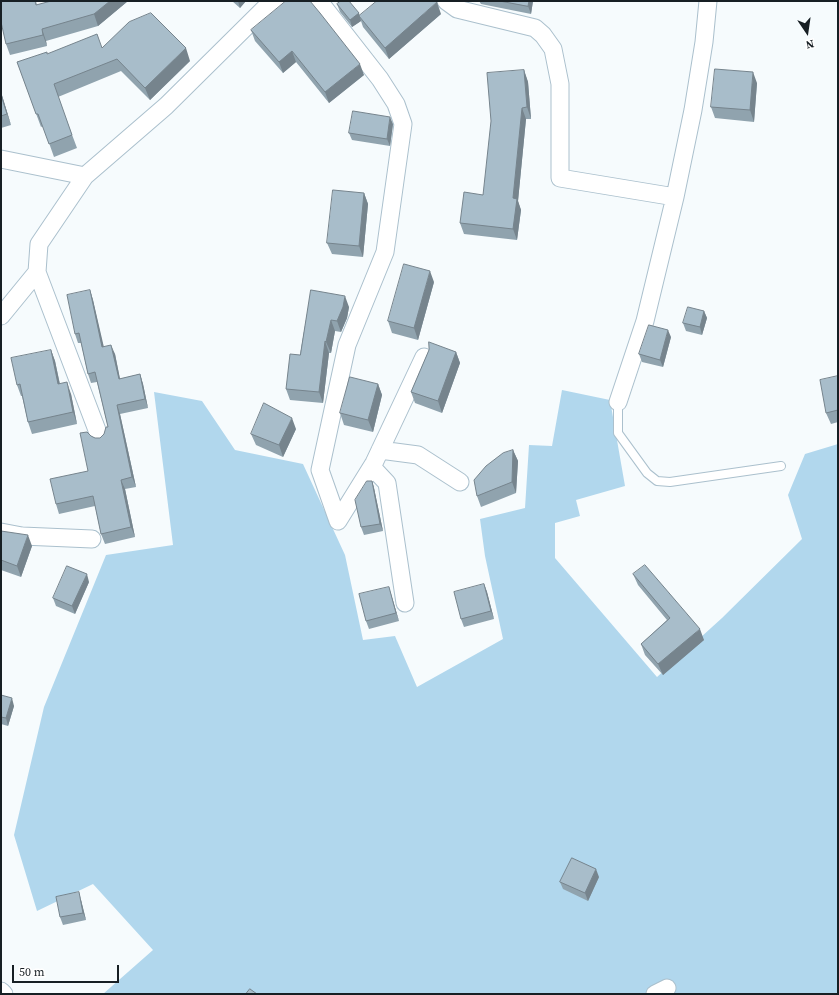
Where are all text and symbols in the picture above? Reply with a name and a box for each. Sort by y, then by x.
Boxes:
north arrow [787,12,827,52]
text: N [804,36,815,52]
scale bar [14,957,121,983]
text: 50 m [19,964,45,980]

